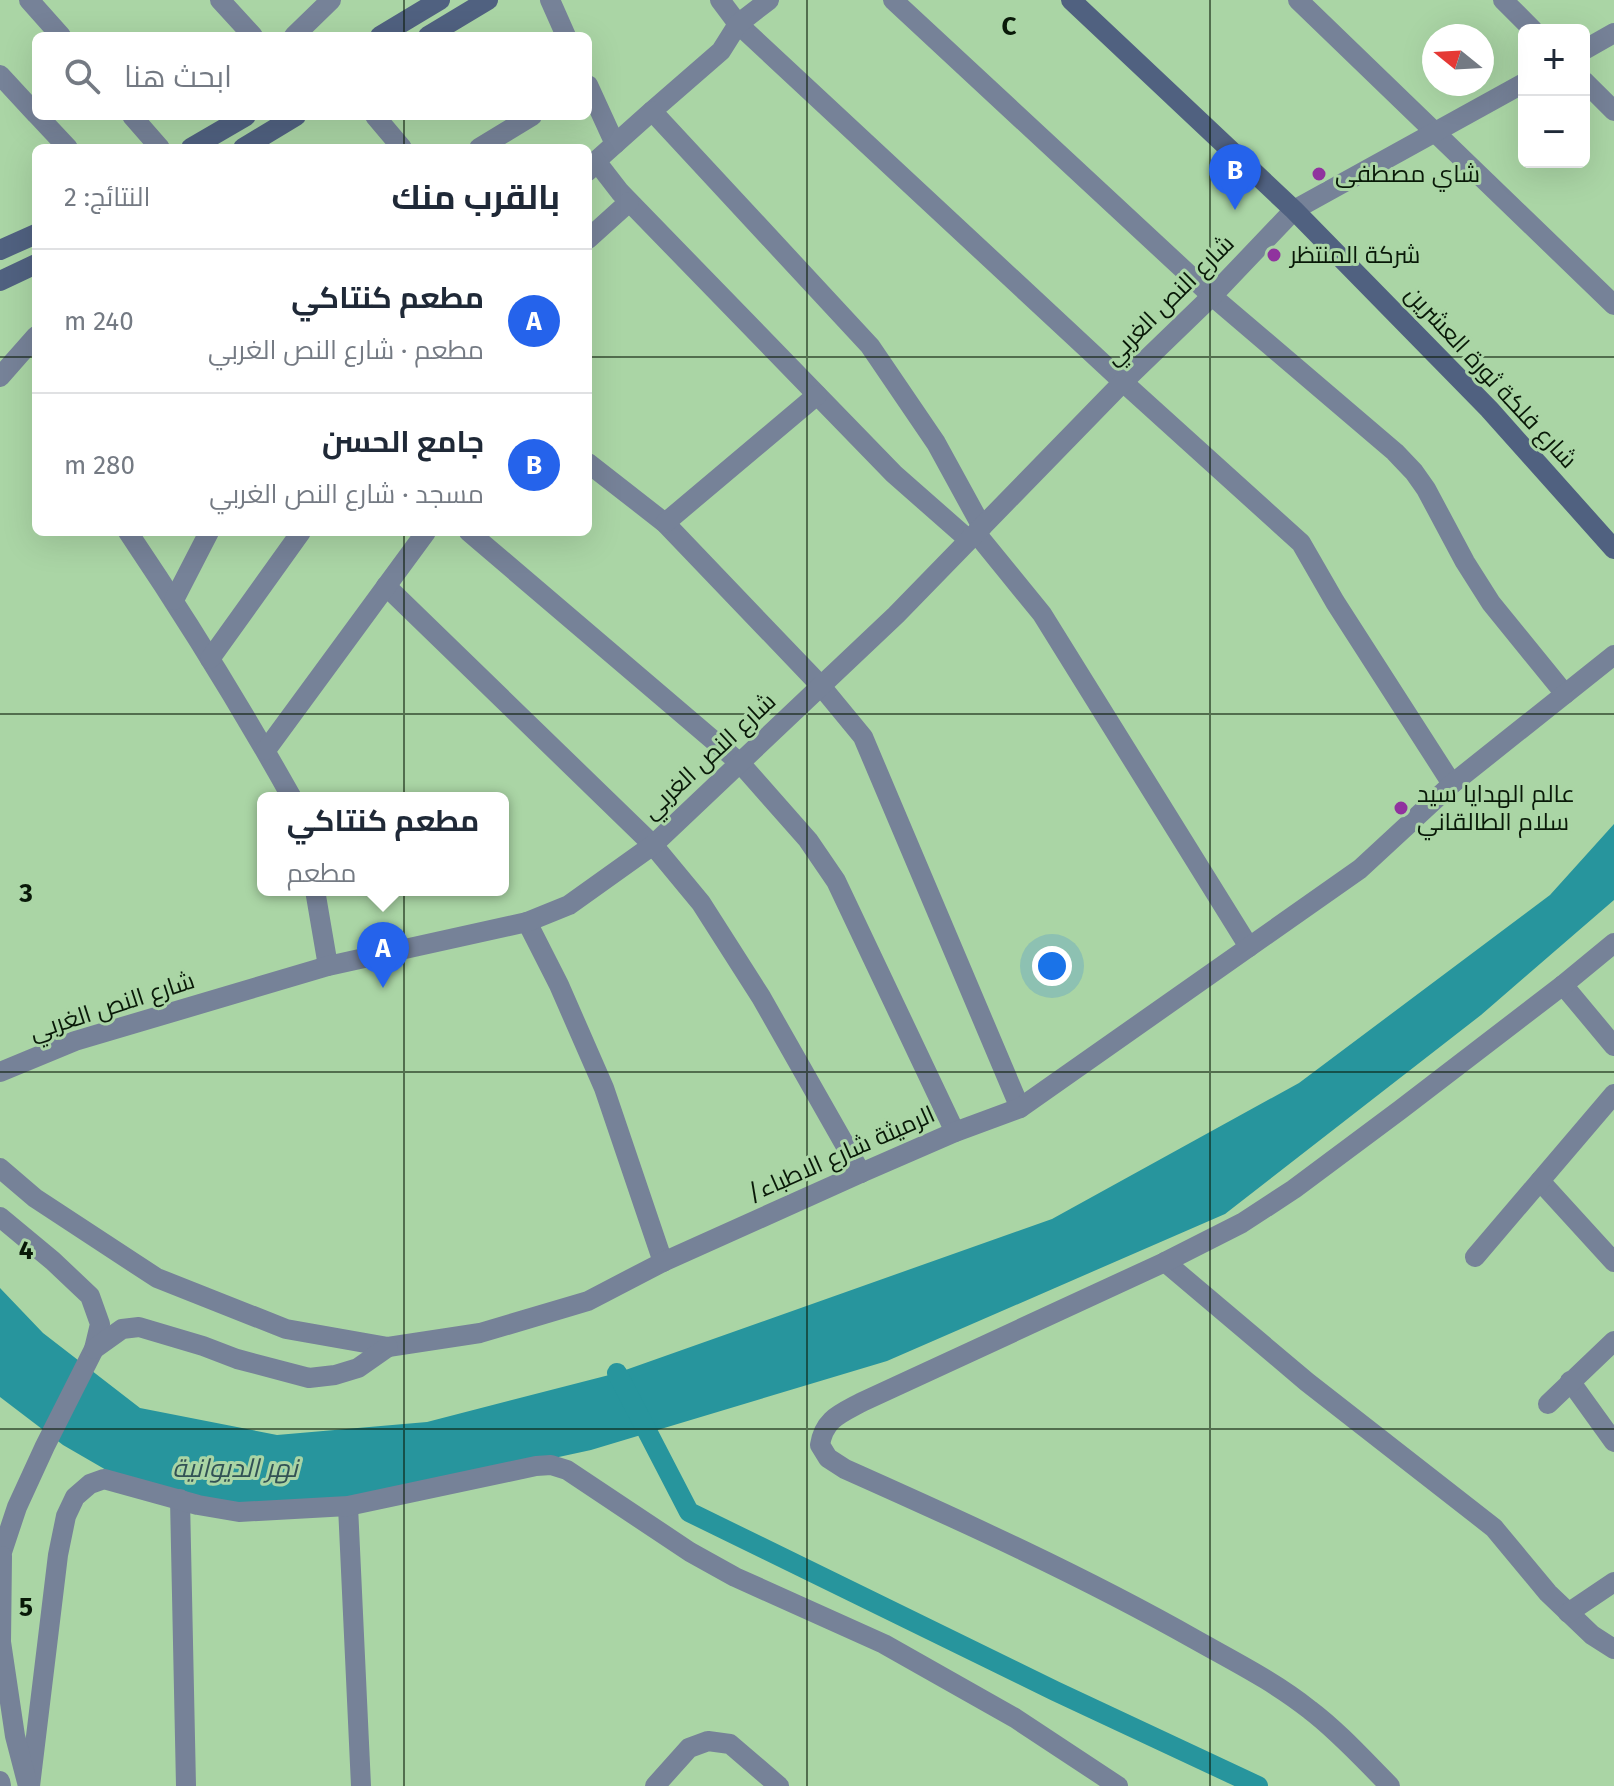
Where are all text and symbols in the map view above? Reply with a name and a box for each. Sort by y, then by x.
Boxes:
text: C [1002,11,1017,42]
north arrow [1422,24,1494,96]
map controls [1518,24,1590,168]
button: + [1518,24,1590,96]
search box [32,32,592,120]
icon: search [60,54,104,98]
text: ابحث هنا [124,59,232,95]
button: − [1518,96,1590,168]
pin: B [1209,144,1261,210]
place label: شاي مصطفى [1335,160,1480,192]
marker: شاي مصطفى [1310,165,1328,183]
text: بالقرب منك [392,177,560,218]
text: النتائج: 2 [64,182,150,213]
street label: شارع النص الغربي [1098,229,1243,374]
place label: شركة المنتظر [1288,241,1420,269]
marker: شركة المنتظر [1265,246,1283,264]
text: مطعم كنتاكي [291,280,484,316]
street label: شارع فلكة ثورة العشرين [1398,280,1583,475]
text: 240 m [64,306,134,337]
text: A [526,306,542,337]
text: مطعم · شارع النص الغربي [208,335,484,366]
text: جامع الحسن [322,424,484,460]
text: 280 m [64,450,135,481]
text: B [526,450,542,481]
text: مسجد · شارع النص الغربي [209,479,484,510]
street label: شارع النص الغربي [637,687,785,828]
place label: عالم الهدايا سيد سلام الطالقاني [1417,780,1575,841]
popup [257,792,509,896]
marker: عالم الهدايا سيد سلام الطالقاني [1392,799,1410,817]
text: مطعم كنتاكي [287,803,479,839]
text: مطعم [287,858,356,889]
text: 3 [18,878,33,909]
pin: A [357,922,409,988]
your location [1032,946,1072,986]
street label: شارع النص الغربي [26,966,200,1051]
street label: /الرميثة شارع الاطباء [743,1100,940,1210]
text: 4 [19,1235,34,1266]
water label: نهر الديوانية [172,1453,301,1484]
text: 5 [19,1592,33,1623]

